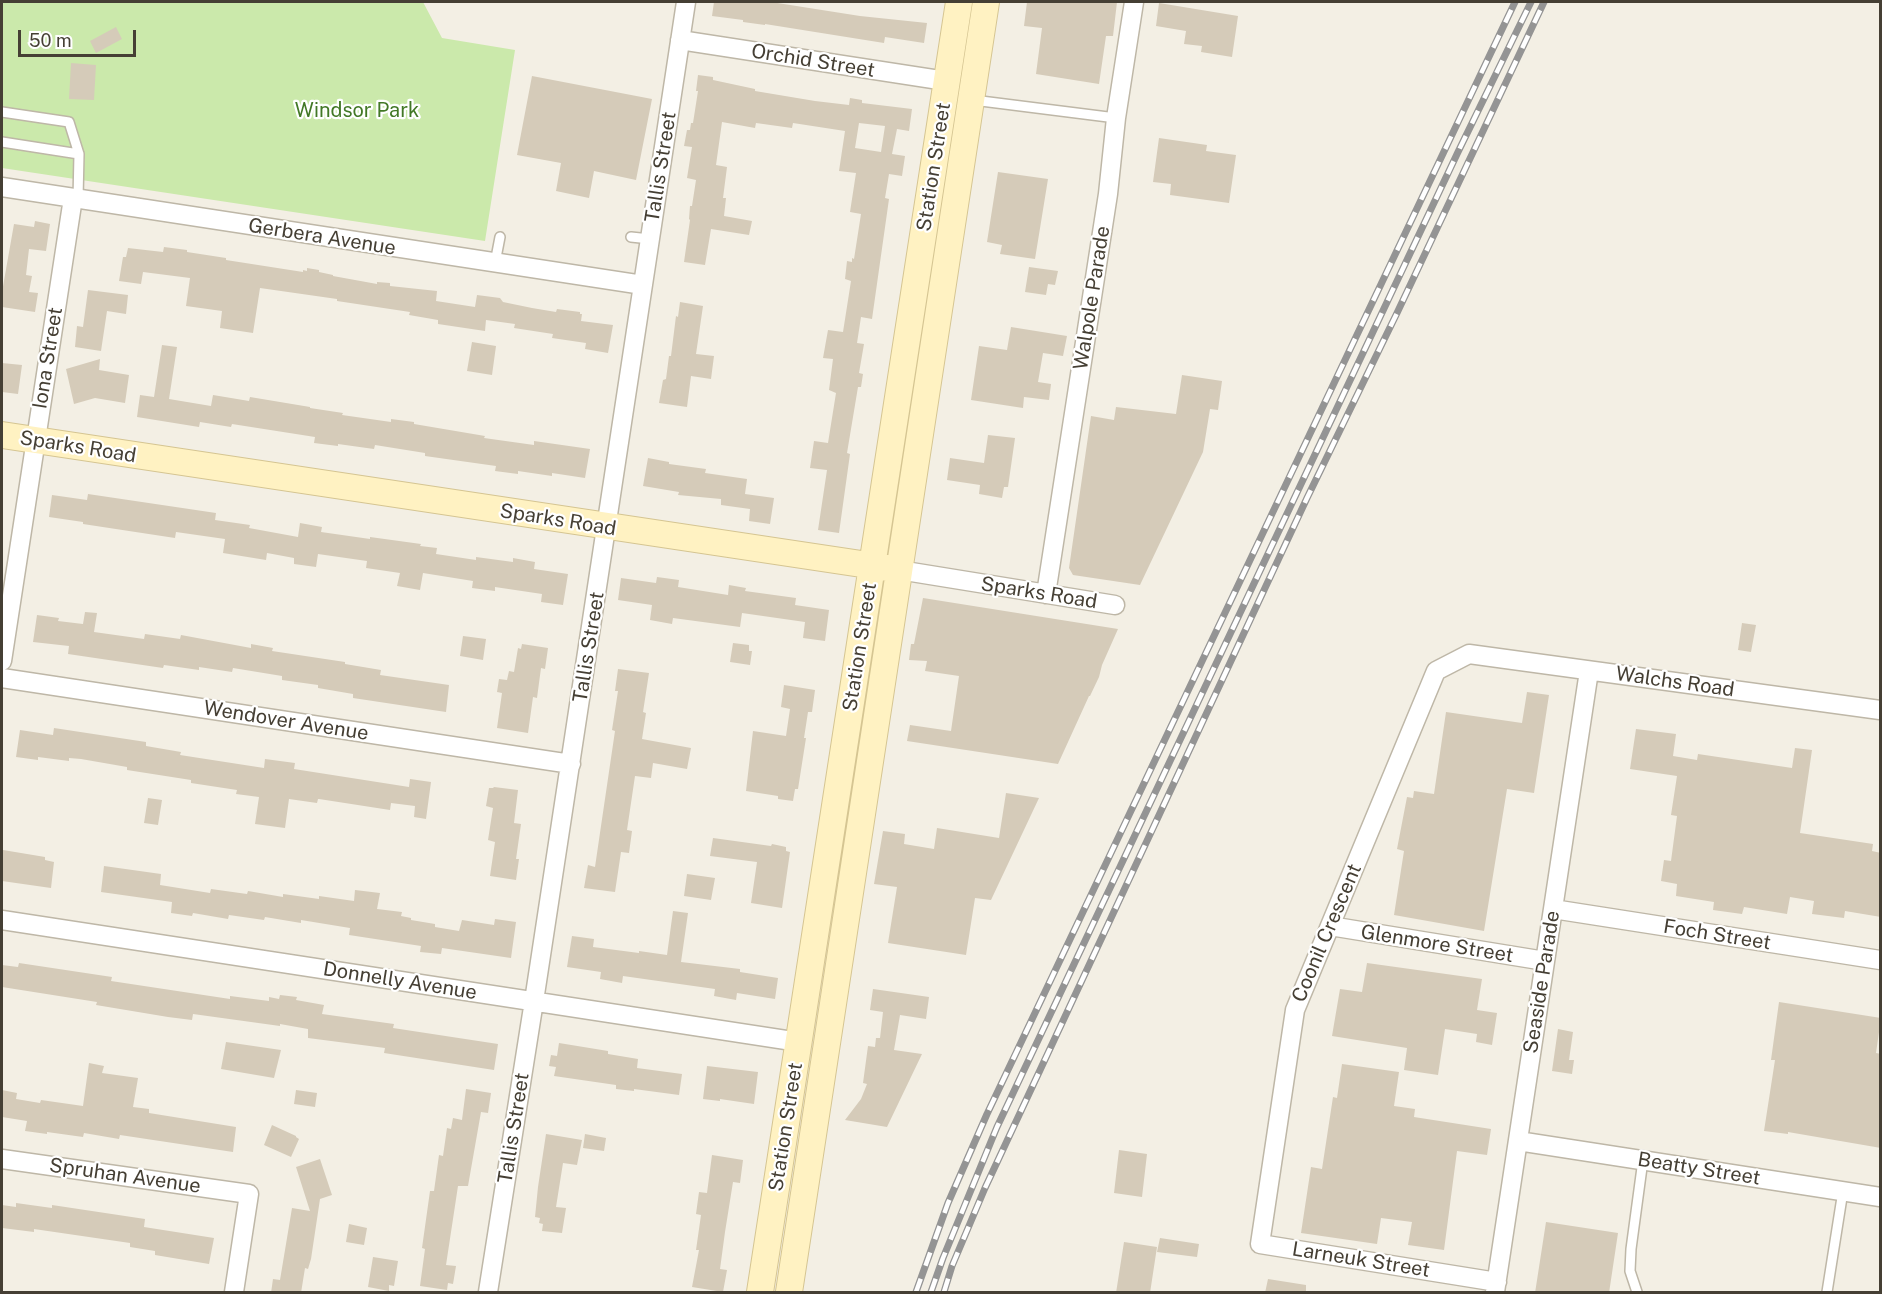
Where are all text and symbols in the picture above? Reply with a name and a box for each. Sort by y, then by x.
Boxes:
scale bar [21,18,140,56]
text: 50 m [29,30,72,51]
street label: Orchid Street [750,39,876,83]
park label: Windsor Park [295,99,419,123]
street label: Station Street [912,101,956,233]
street label: Tallis Street [640,110,682,224]
street label: Gerbera Avenue [246,213,398,261]
street label: Walpole Parade [1069,224,1115,372]
street label: Iona Street [28,305,68,411]
street label: Sparks Road [18,426,138,468]
street label: Sparks Road [498,499,618,541]
street label: Sparks Road [979,572,1099,614]
street label: Station Street [838,581,882,713]
street label: Tallis Street [568,590,610,704]
street label: Walchs Road [1614,662,1736,702]
street label: Wendover Avenue [202,696,370,746]
street label: Coonil Crescent [1287,860,1367,1006]
street label: Seaside Parade [1519,909,1565,1055]
street label: Foch Street [1662,915,1772,955]
street label: Glenmore Street [1359,920,1515,968]
street label: Donnelly Avenue [321,957,479,1005]
street label: Station Street [764,1061,808,1193]
street label: Tallis Street [493,1071,535,1185]
street label: Beatty Street [1636,1147,1762,1191]
street label: Spruhan Avenue [48,1154,202,1198]
street label: Larneuk Street [1290,1237,1432,1283]

